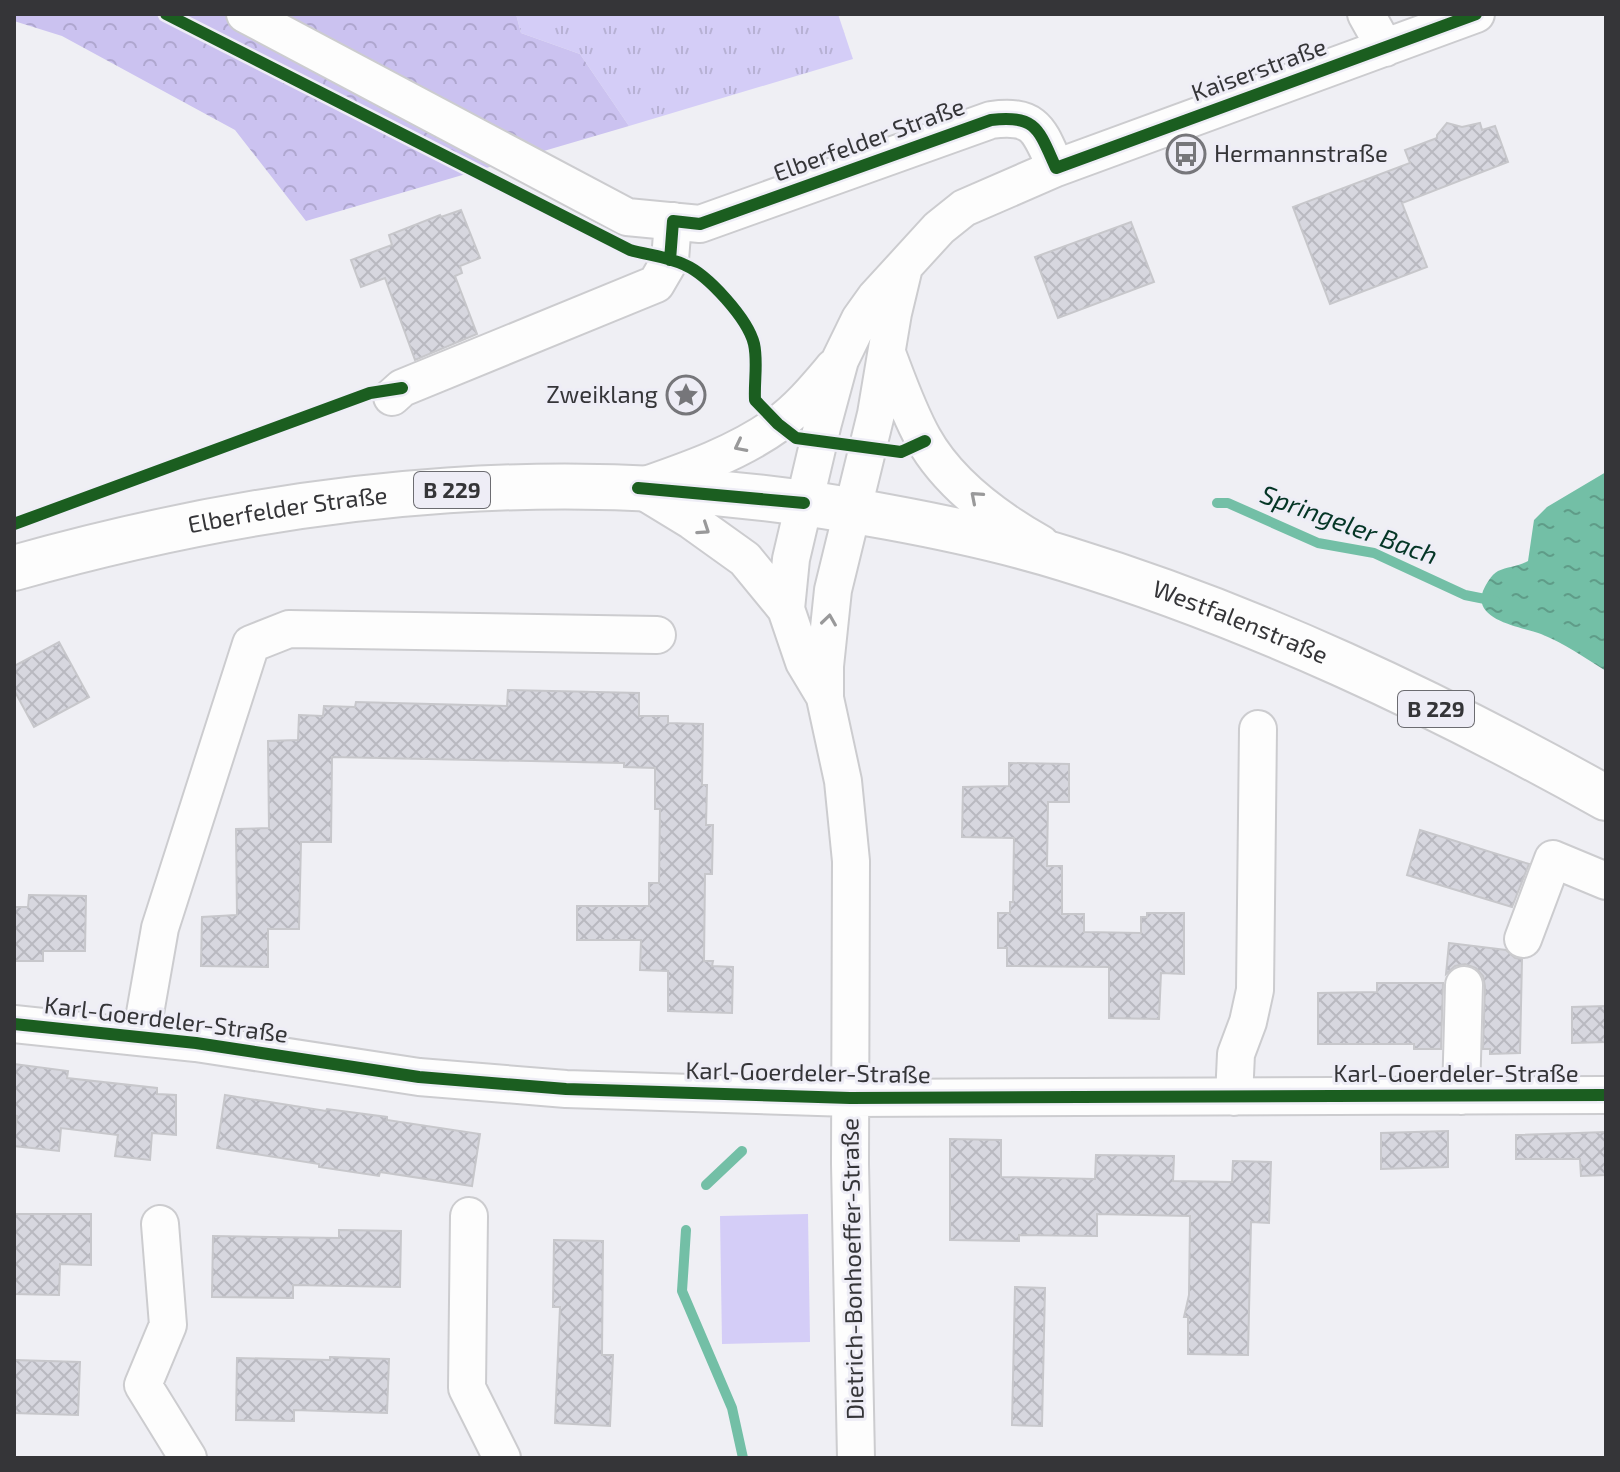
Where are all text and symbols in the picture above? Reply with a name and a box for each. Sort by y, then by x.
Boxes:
street label: Kaiserstraße [1187,31,1330,106]
street label: Elberfelder Straße [769,91,968,187]
bus stop icon: Hermannstraße [1165,133,1207,175]
place label: Hermannstraße [1214,138,1388,167]
place icon: Zweiklang [665,374,707,416]
place label: Zweiklang [546,379,658,408]
one-way arrow [733,437,748,452]
road number: B 229 [414,472,490,508]
water label: Springeler Bach [1257,477,1442,570]
street label: Elberfelder Straße [185,480,389,538]
one-way arrow [970,493,985,507]
one-way arrow [695,520,710,535]
street label: Westfalenstraße [1149,573,1333,669]
one-way arrow [820,613,837,627]
road number: B 229 [1398,691,1474,727]
street label: Karl-Goerdeler-Straße [43,989,290,1048]
street label: Karl-Goerdeler-Straße [685,1055,931,1088]
street label: Karl-Goerdeler-Straße [1333,1058,1579,1087]
street label: Dietrich-Bonhoeffer-Straße [834,1118,869,1420]

